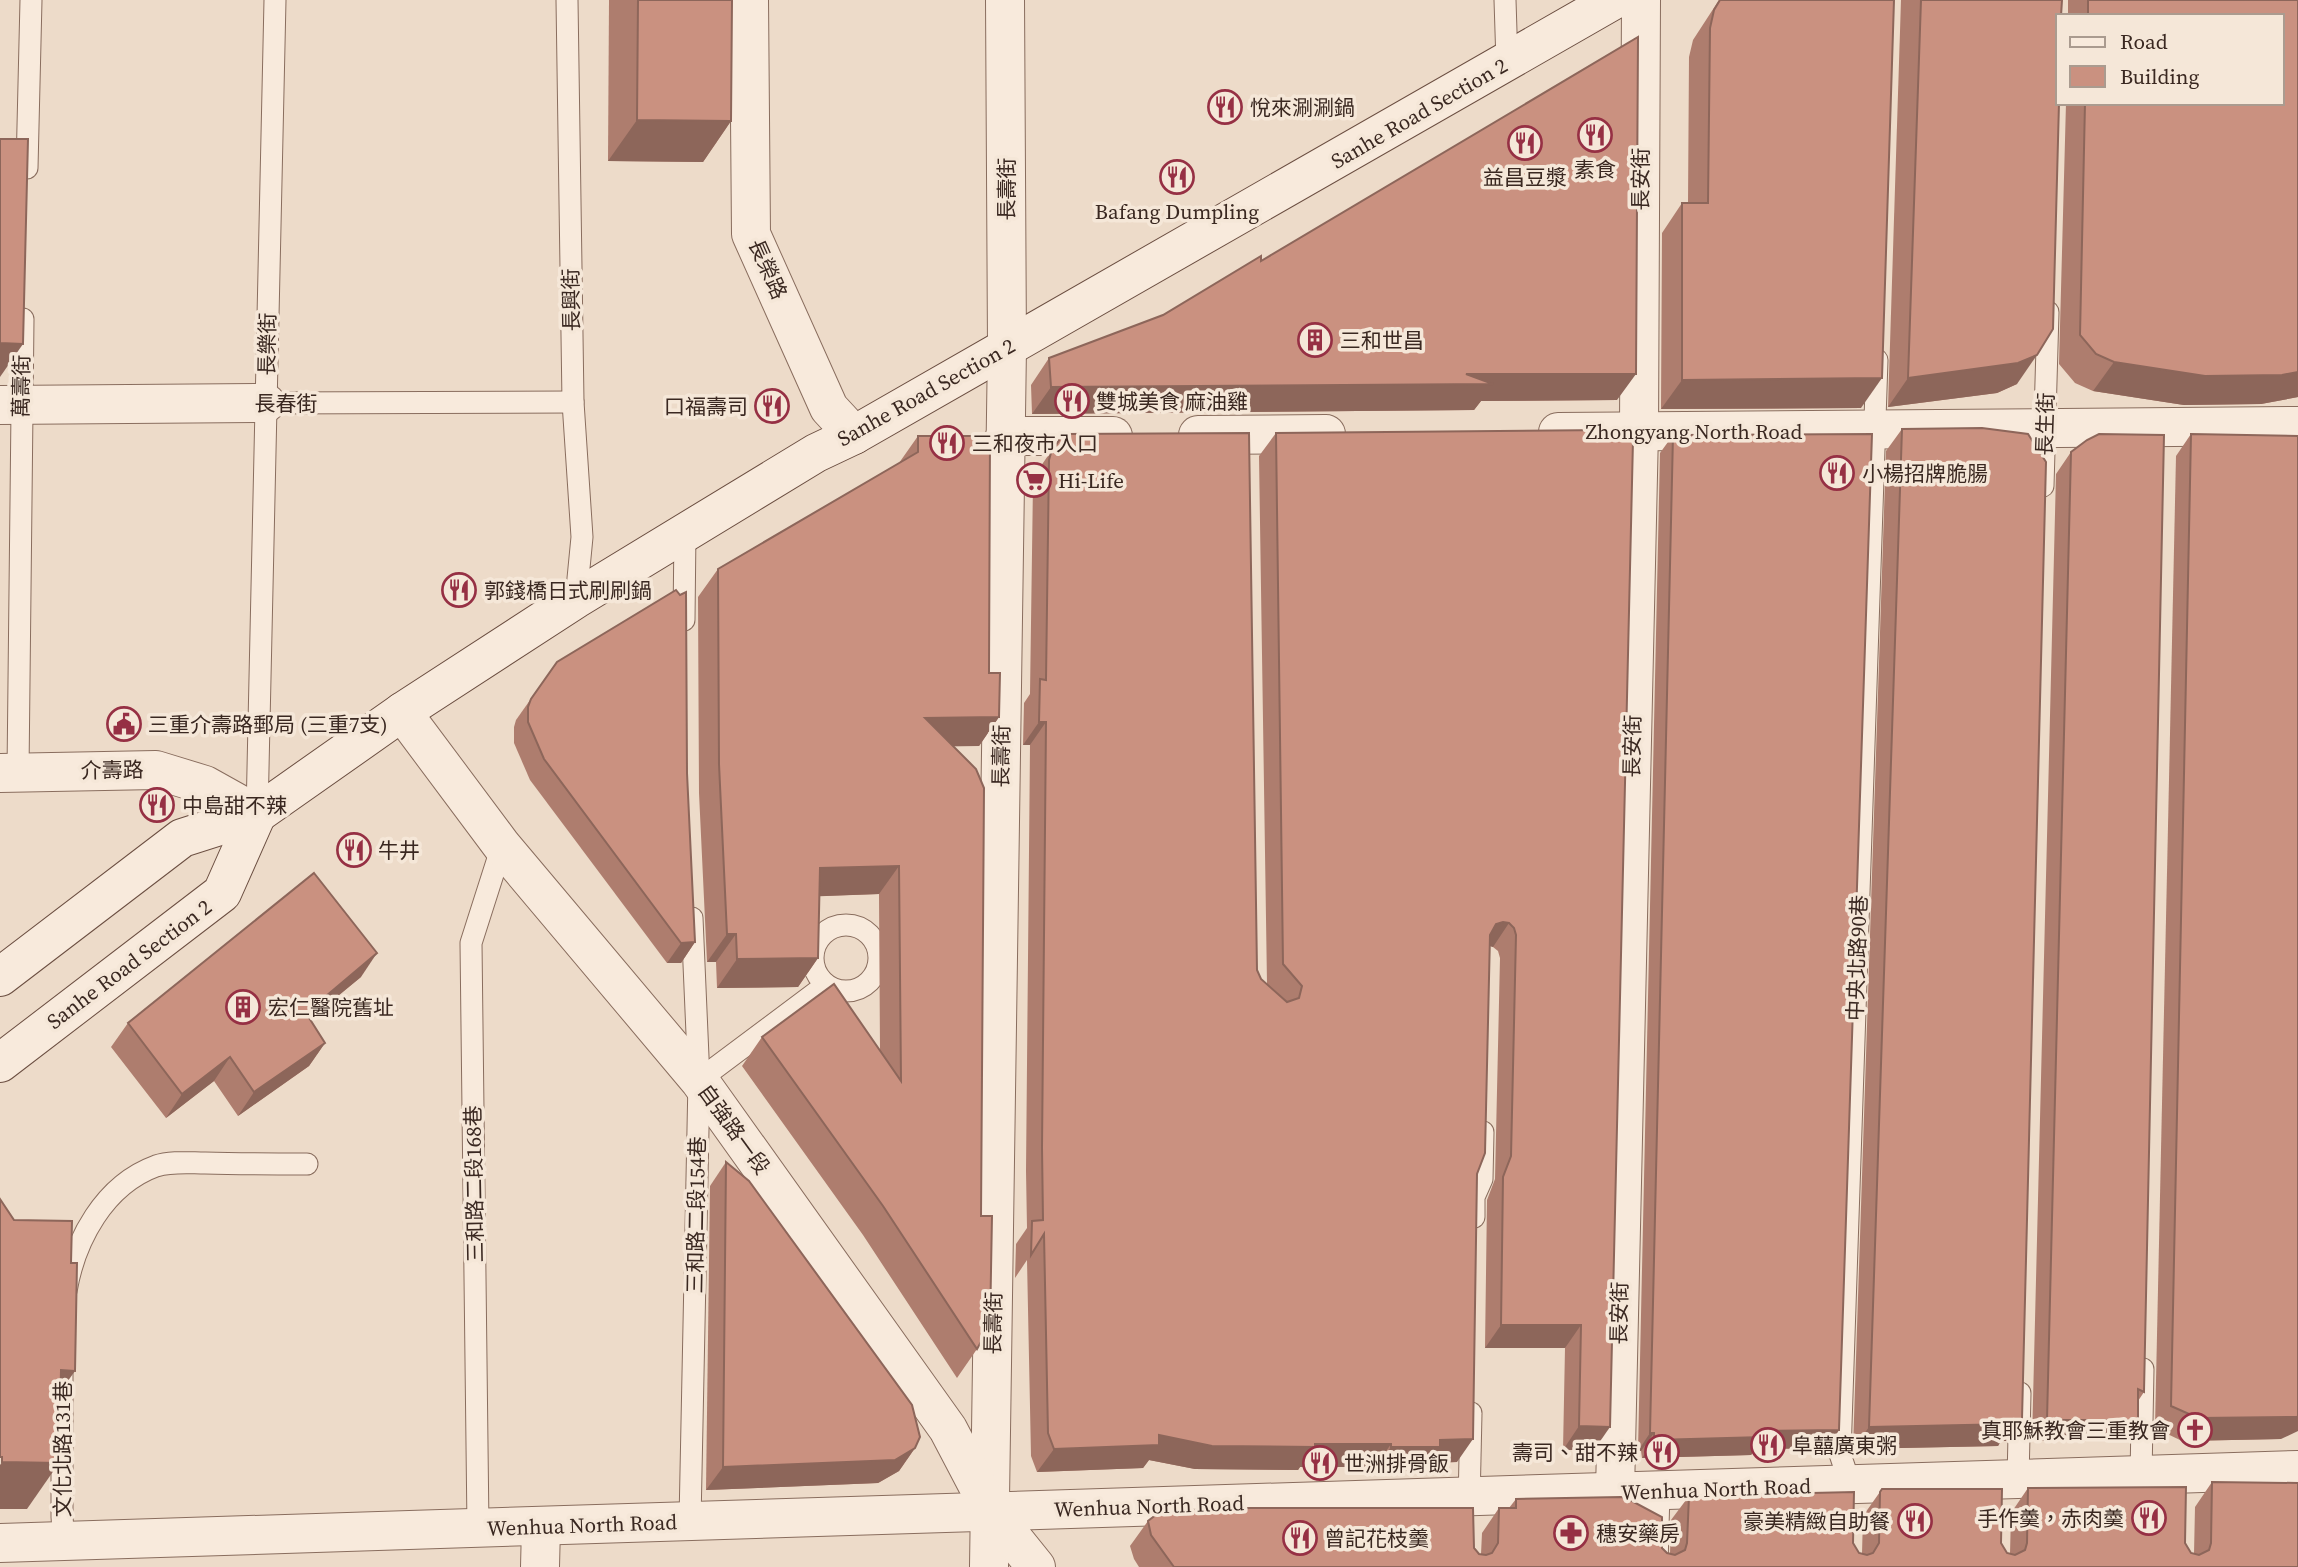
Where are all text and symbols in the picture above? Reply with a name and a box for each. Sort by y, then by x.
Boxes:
legend [2056,14,2284,105]
text: Road [2120,27,2168,56]
street label: Sanhe Road Section 2 [1325,51,1513,175]
text: Building [2120,62,2199,91]
restaurant icon: 悅來涮涮鍋 [1206,88,1244,126]
place label: 悅來涮涮鍋 [1250,93,1355,122]
restaurant icon: 素食 [1576,116,1614,154]
restaurant icon: 益昌豆漿 [1506,124,1544,162]
street label: 長安街 [1626,148,1655,211]
place label: 素食 [1574,155,1616,184]
street label: 長壽街 [992,158,1021,221]
restaurant icon: Bafang Dumpling [1158,158,1196,196]
place label: 益昌豆漿 [1483,163,1567,192]
place label: Bafang Dumpling [1095,197,1259,226]
street label: 長榮路 [742,234,794,304]
street label: 長興街 [556,268,586,332]
street label: 長樂街 [252,312,282,376]
building icon: 三和世昌 [1296,321,1334,359]
place label: 三和世昌 [1340,326,1424,355]
street label: Sanhe Road Section 2 [832,331,1020,453]
street label: 萬壽街 [6,354,36,418]
restaurant icon: 雙城美食 麻油雞 [1053,382,1091,420]
restaurant icon: 口福壽司 [753,387,791,425]
place label: 雙城美食 麻油雞 [1096,387,1248,416]
street label: 長春街 [255,389,318,418]
place label: 口福壽司 [664,392,748,421]
street label: 長生街 [2029,392,2061,456]
street label: Zhongyang North Road [1586,417,1803,446]
restaurant icon: 三和夜市入口 [928,424,966,462]
place label: 三和夜市入口 [972,429,1098,458]
restaurant icon: 小楊招牌脆腸 [1818,454,1856,492]
place label: 小楊招牌脆腸 [1862,459,1988,488]
supermarket icon: Hi-Life [1015,461,1053,499]
place label: Hi-Life [1058,466,1124,495]
restaurant icon: 郭錢橋日式刷刷鍋 [440,571,478,609]
place label: 郭錢橋日式刷刷鍋 [484,576,652,605]
public building icon: 三重介壽路郵局 (三重7支) [105,705,143,743]
place label: 三重介壽路郵局 (三重7支) [148,710,388,739]
street label: 長安街 [1617,714,1647,778]
street label: 長壽街 [986,724,1016,788]
street label: 介壽路 [80,755,144,785]
restaurant icon: 中島甜不辣 [138,786,176,824]
place label: 中島甜不辣 [182,791,287,820]
restaurant icon: 牛井 [335,831,373,869]
place label: 牛井 [378,836,420,865]
street label: Sanhe Road Section 2 [41,892,217,1036]
street label: 中央北路90巷 [1840,895,1874,1021]
building icon: 宏仁醫院舊址 [224,988,262,1026]
place label: 宏仁醫院舊址 [268,993,394,1022]
street label: 自強路一段 [691,1078,777,1180]
street label: 三和路二段168巷 [458,1105,490,1263]
street label: 三和路二段154巷 [680,1136,712,1294]
street label: 長安街 [1604,1281,1634,1345]
street label: 長壽街 [978,1291,1008,1355]
street label: 文化北路131巷 [48,1381,77,1517]
church icon: 真耶穌教會三重教會 [2176,1411,2214,1449]
place label: 真耶穌教會三重教會 [1981,1416,2170,1445]
restaurant icon: 阜囍廣東粥 [1749,1426,1787,1464]
place label: 阜囍廣東粥 [1792,1431,1897,1460]
restaurant icon: 壽司、甜不辣 [1643,1433,1681,1471]
place label: 壽司、甜不辣 [1512,1438,1638,1467]
restaurant icon: 世洲排骨飯 [1301,1444,1339,1482]
place label: 世洲排骨飯 [1344,1449,1449,1478]
street label: Wenhua North Road [1620,1471,1812,1507]
street label: Wenhua North Road [1053,1488,1245,1524]
restaurant icon: 手作羮，赤肉羮 [2130,1499,2168,1537]
restaurant icon: 豪美精緻自助餐 [1896,1502,1934,1540]
place label: 手作羮，赤肉羮 [1977,1504,2124,1533]
street label: Wenhua North Road [486,1507,678,1543]
place label: 豪美精緻自助餐 [1743,1507,1890,1536]
pharmacy icon: 穗安藥房 [1552,1514,1590,1552]
restaurant icon: 曾記花枝羹 [1281,1519,1319,1557]
place label: 穗安藥房 [1596,1519,1680,1548]
place label: 曾記花枝羹 [1324,1524,1429,1553]

